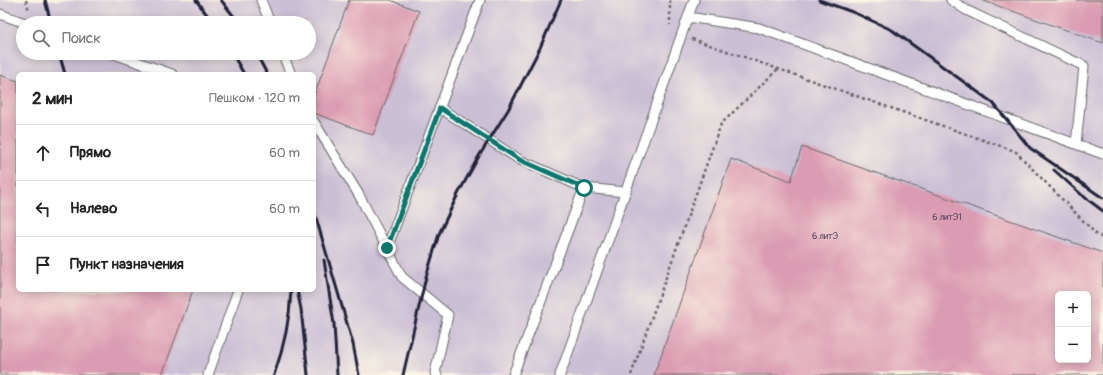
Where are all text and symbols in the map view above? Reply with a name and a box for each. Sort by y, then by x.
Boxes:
search box [16,16,316,60]
icon: search [30,27,52,49]
text: Поиск [62,29,101,48]
text: 2 мин [32,88,72,109]
text: Пешком · 120 m [209,90,300,106]
icon: ahead [32,142,54,164]
text: Прямо [70,143,111,162]
text: 60 m [269,145,300,161]
route start [575,179,593,197]
icon: left [32,198,54,220]
text: Налево [70,199,117,218]
text: 60 m [269,201,300,217]
house number: 6 литЭ1 [932,212,962,223]
house number: 6 литЭ [812,231,839,242]
route end [378,239,396,257]
icon: arrive [32,254,54,276]
text: Пункт назначения [70,255,184,274]
map controls [1055,291,1091,363]
button: + [1055,291,1091,327]
button: − [1055,327,1091,363]

